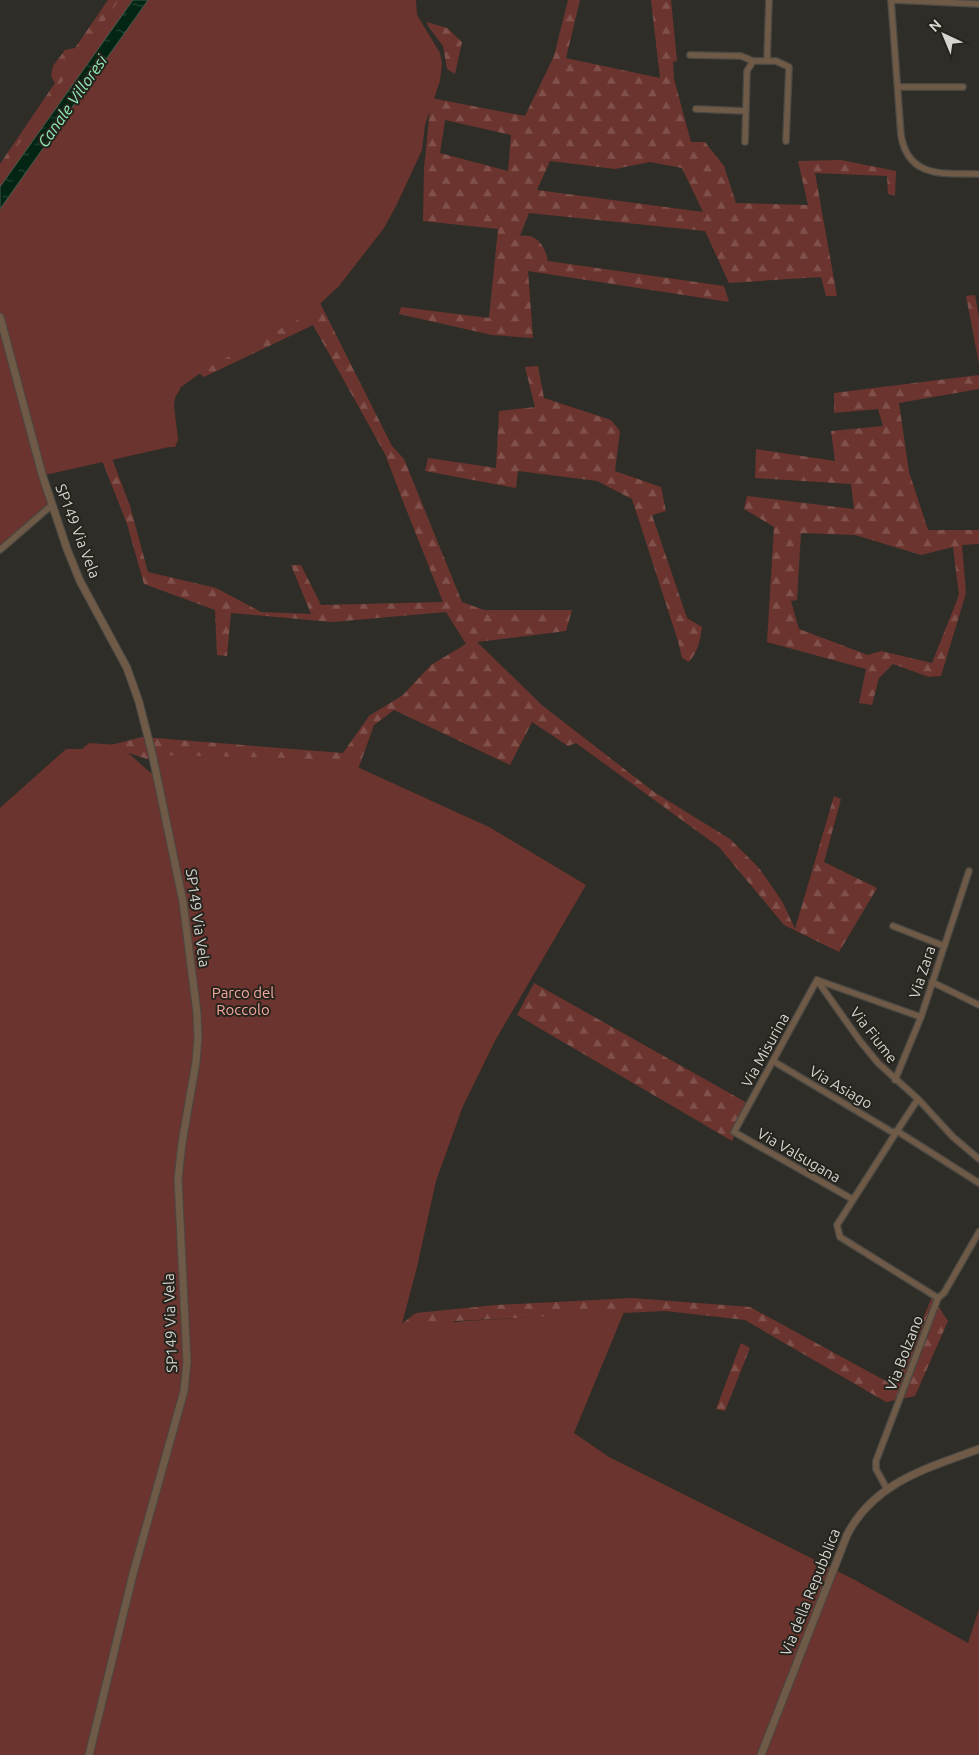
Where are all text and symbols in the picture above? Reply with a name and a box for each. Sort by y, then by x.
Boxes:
north arrow [919,10,969,60]
text: N [926,16,944,35]
water label: Canale Villoresi [34,51,111,150]
street label: SP149 Via Vela [52,482,104,580]
street label: SP149 Via Vela [183,868,213,968]
street label: Via Zara [906,944,938,1000]
park label: Parco del Roccolo [212,984,274,1018]
street label: Via Fiume [847,1004,901,1066]
street label: Via Misurina [738,1010,792,1090]
street label: Via Asiago [806,1062,876,1112]
street label: Via Valsugana [754,1124,844,1186]
street label: SP149 Via Vela [160,1273,180,1373]
street label: Via Bolzano [882,1313,926,1393]
street label: Via della Repubblica [777,1526,843,1658]

